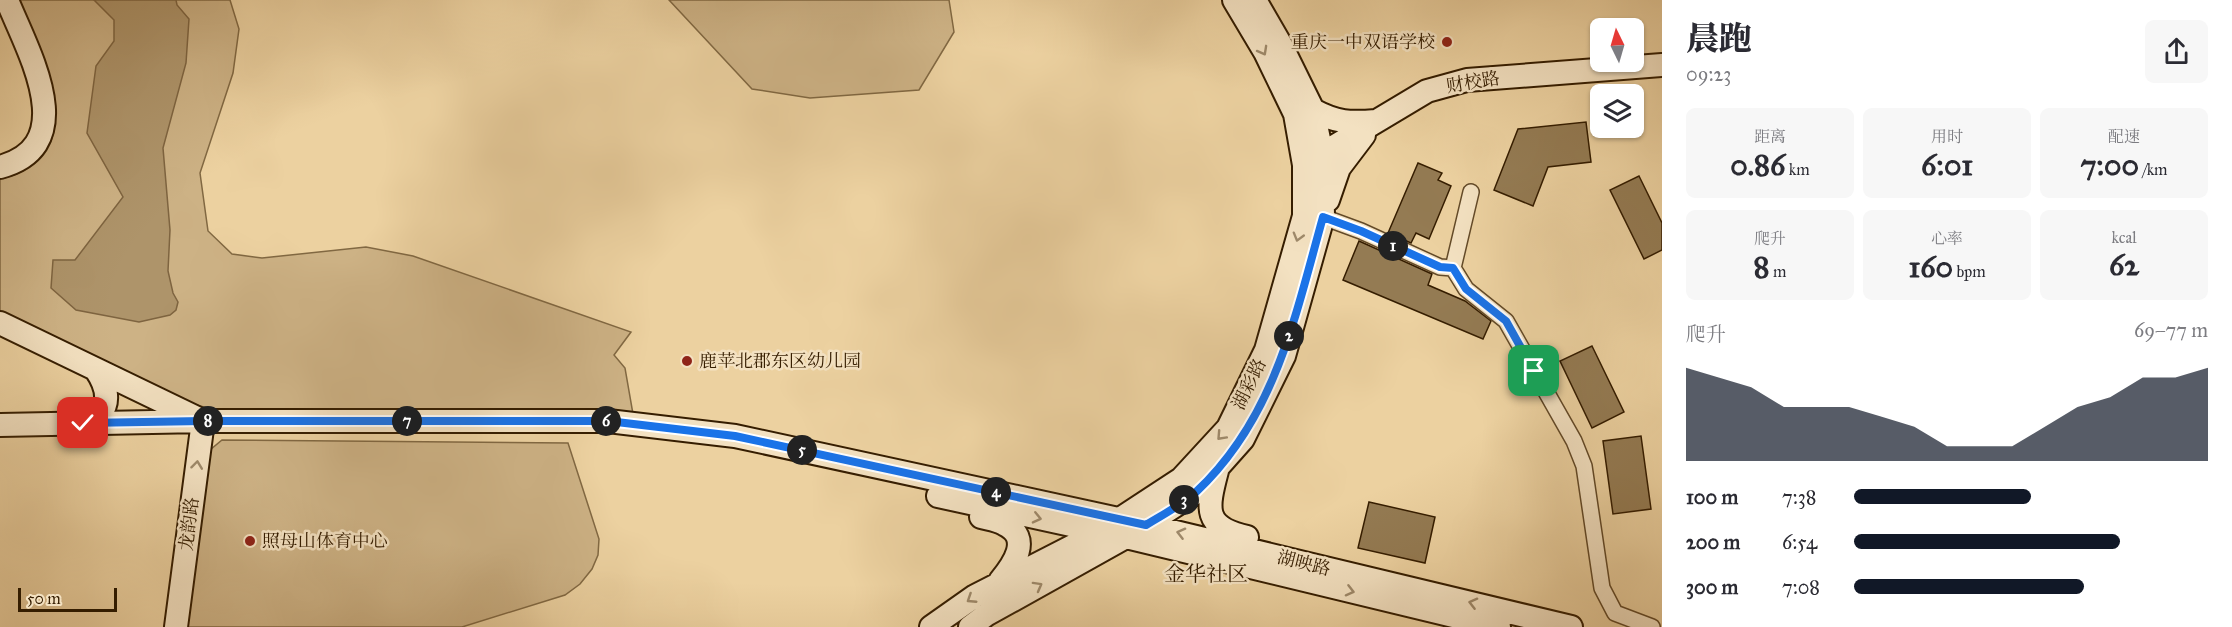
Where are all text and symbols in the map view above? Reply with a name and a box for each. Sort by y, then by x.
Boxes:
north arrow [1590,18,1644,72]
map controls [1590,18,1644,138]
text: 晨跑 [1686,19,1752,59]
button: share [2145,20,2208,83]
place label: 重庆一中双语学校 [1291,31,1435,53]
marker: 重庆一中双语学校 [1440,35,1454,49]
one-way arrow [1256,44,1268,55]
text: 09:23 [1686,62,1731,86]
street label: 财校路 [1445,67,1501,97]
button: layers [1590,84,1644,138]
text: 距离 [1754,127,1786,146]
text: 用时 [1931,127,1963,146]
text: 配速 [2108,127,2140,146]
text: 0.86 [1730,147,1785,183]
text: 6:01 [1921,147,1973,183]
text: 7:00 [2080,147,2139,183]
text: km [1785,160,1810,179]
text: /km [2139,160,2168,179]
text: kcal [2111,228,2137,247]
text: 爬升 [1754,229,1786,248]
text: 心率 [1931,229,1963,248]
one-way arrow [1293,231,1305,242]
pin: 1 [1378,231,1408,261]
text: 1 [1390,236,1396,255]
text: 62 [2109,247,2139,283]
text: 8 [1754,249,1770,285]
text: 160 [1908,249,1953,285]
text: m [1770,262,1786,281]
text: bpm [1953,262,1986,281]
text: 69–77 m [2134,318,2208,342]
pin: 2 [1274,321,1304,351]
text: 爬升 [1686,322,1726,346]
text: 2 [1285,326,1293,345]
pin [1508,345,1559,396]
place label: 鹿苹北郡东区幼儿园 [699,350,861,372]
marker: 鹿苹北郡东区幼儿园 [680,354,694,368]
icon: arrive [1517,354,1550,387]
street label: 湖彩路 [1227,355,1271,413]
pin [57,397,108,448]
icon: check [66,406,99,439]
pin: 8 [193,406,223,436]
pin: 7 [392,406,422,436]
pin: 6 [591,406,621,436]
text: 8 [204,411,212,430]
text: 7 [403,411,411,430]
text: 6 [602,411,610,430]
one-way arrow [1217,429,1228,440]
pin: 5 [787,435,817,465]
text: 5 [798,440,806,459]
one-way arrow [190,460,203,469]
pin: 4 [981,477,1011,507]
text: 4 [992,482,1000,501]
pin: 3 [1169,485,1199,515]
text: 100 m [1686,485,1738,509]
text: 7:38 [1782,485,1816,509]
text: 3 [1181,490,1187,509]
street label: 龙韵路 [175,496,203,552]
one-way arrow [1032,511,1042,524]
one-way arrow [1177,528,1187,541]
place label: 照母山体育中心 [262,530,388,552]
text: 200 m [1686,530,1740,554]
text: 6:54 [1782,530,1817,554]
marker: 照母山体育中心 [243,534,257,548]
street label: 湖映路 [1275,546,1333,580]
district label: 金华社区 [1164,561,1248,587]
text: 300 m [1686,575,1738,599]
text: 7:08 [1782,575,1820,599]
one-way arrow [1032,582,1043,593]
one-way arrow [1345,584,1355,597]
scale bar [18,585,117,612]
text: 50 m [27,589,61,608]
one-way arrow [967,592,978,603]
one-way arrow [1468,598,1478,611]

